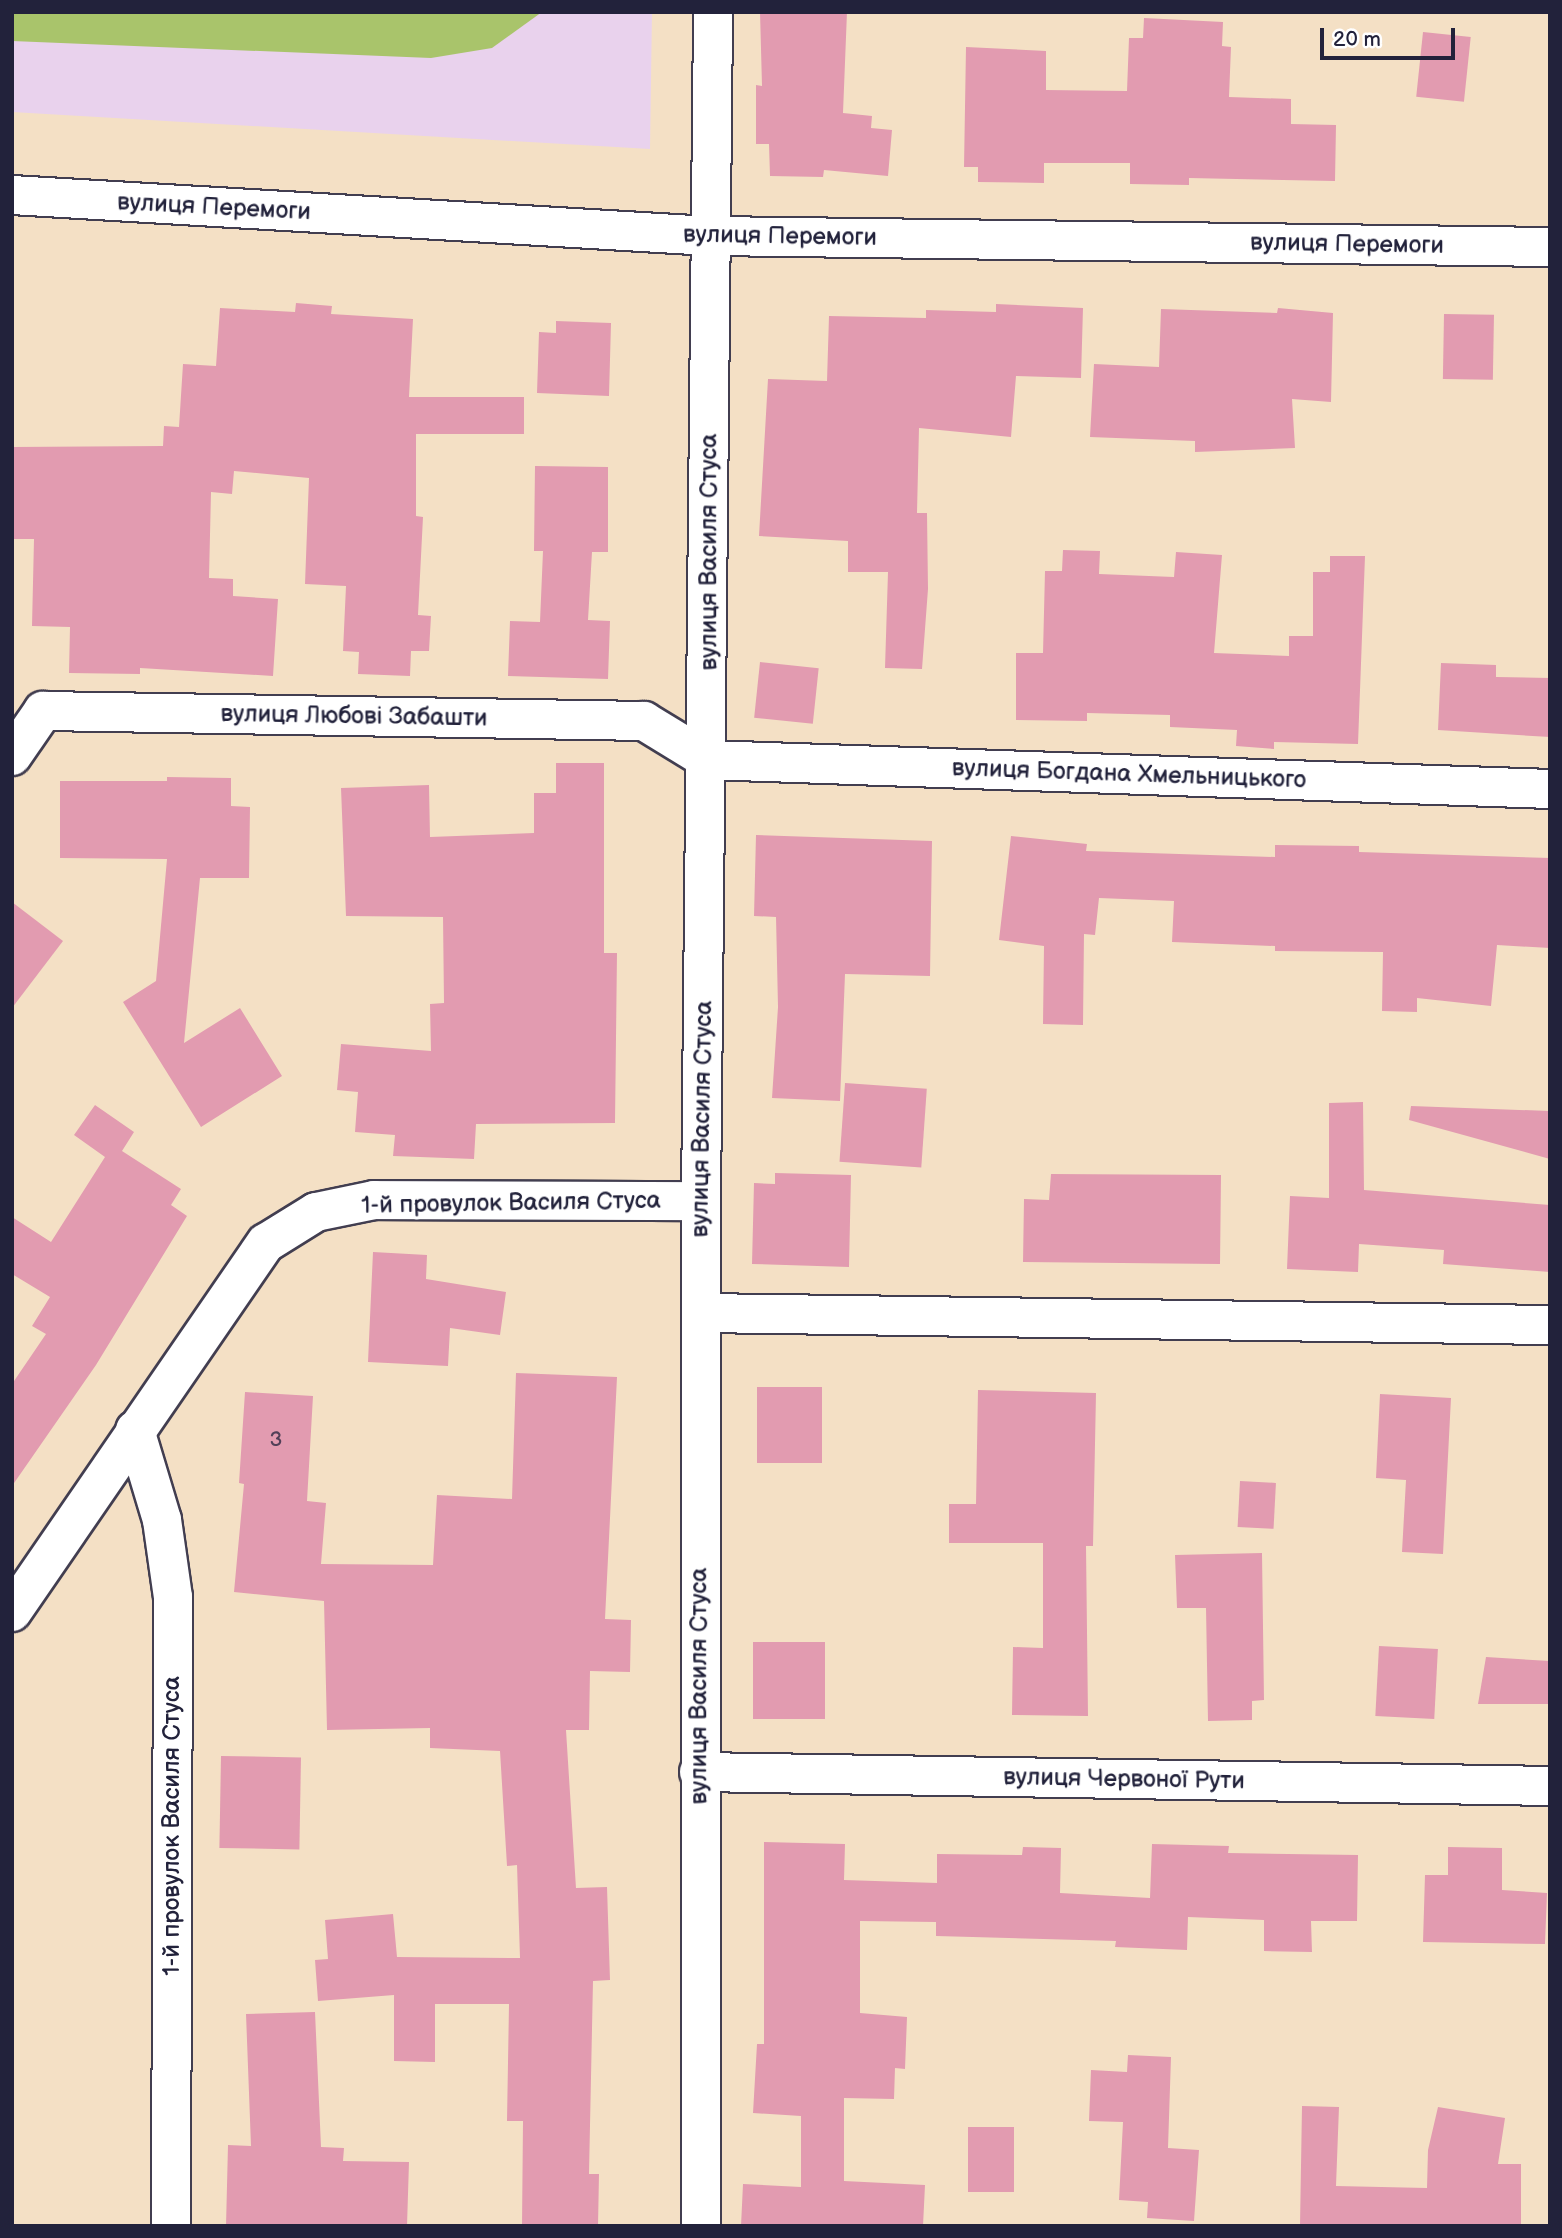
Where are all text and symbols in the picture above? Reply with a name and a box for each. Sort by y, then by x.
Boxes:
scale bar [1324,14,1459,58]
text: 20 m [1333,27,1381,52]
street label: вулиця Перемоги [116,188,312,226]
street label: вулиця Перемоги [683,220,877,252]
street label: вулиця Перемоги [1250,228,1444,260]
street label: вулиця Василя Стуса [695,433,723,671]
street label: вулиця Любові Забашти [220,699,488,733]
street label: вулиця Богдана Хмельницького [951,753,1307,795]
street label: вулиця Василя Стуса [686,1000,718,1238]
street label: 1-й провулок Василя Стуса [361,1186,661,1220]
house number: 3 [270,1427,282,1453]
street label: вулиця Василя Стуса [685,1567,713,1805]
street label: 1-й провулок Василя Стуса [158,1676,186,1976]
street label: вулиця Червоної Рути [1003,1762,1245,1796]

